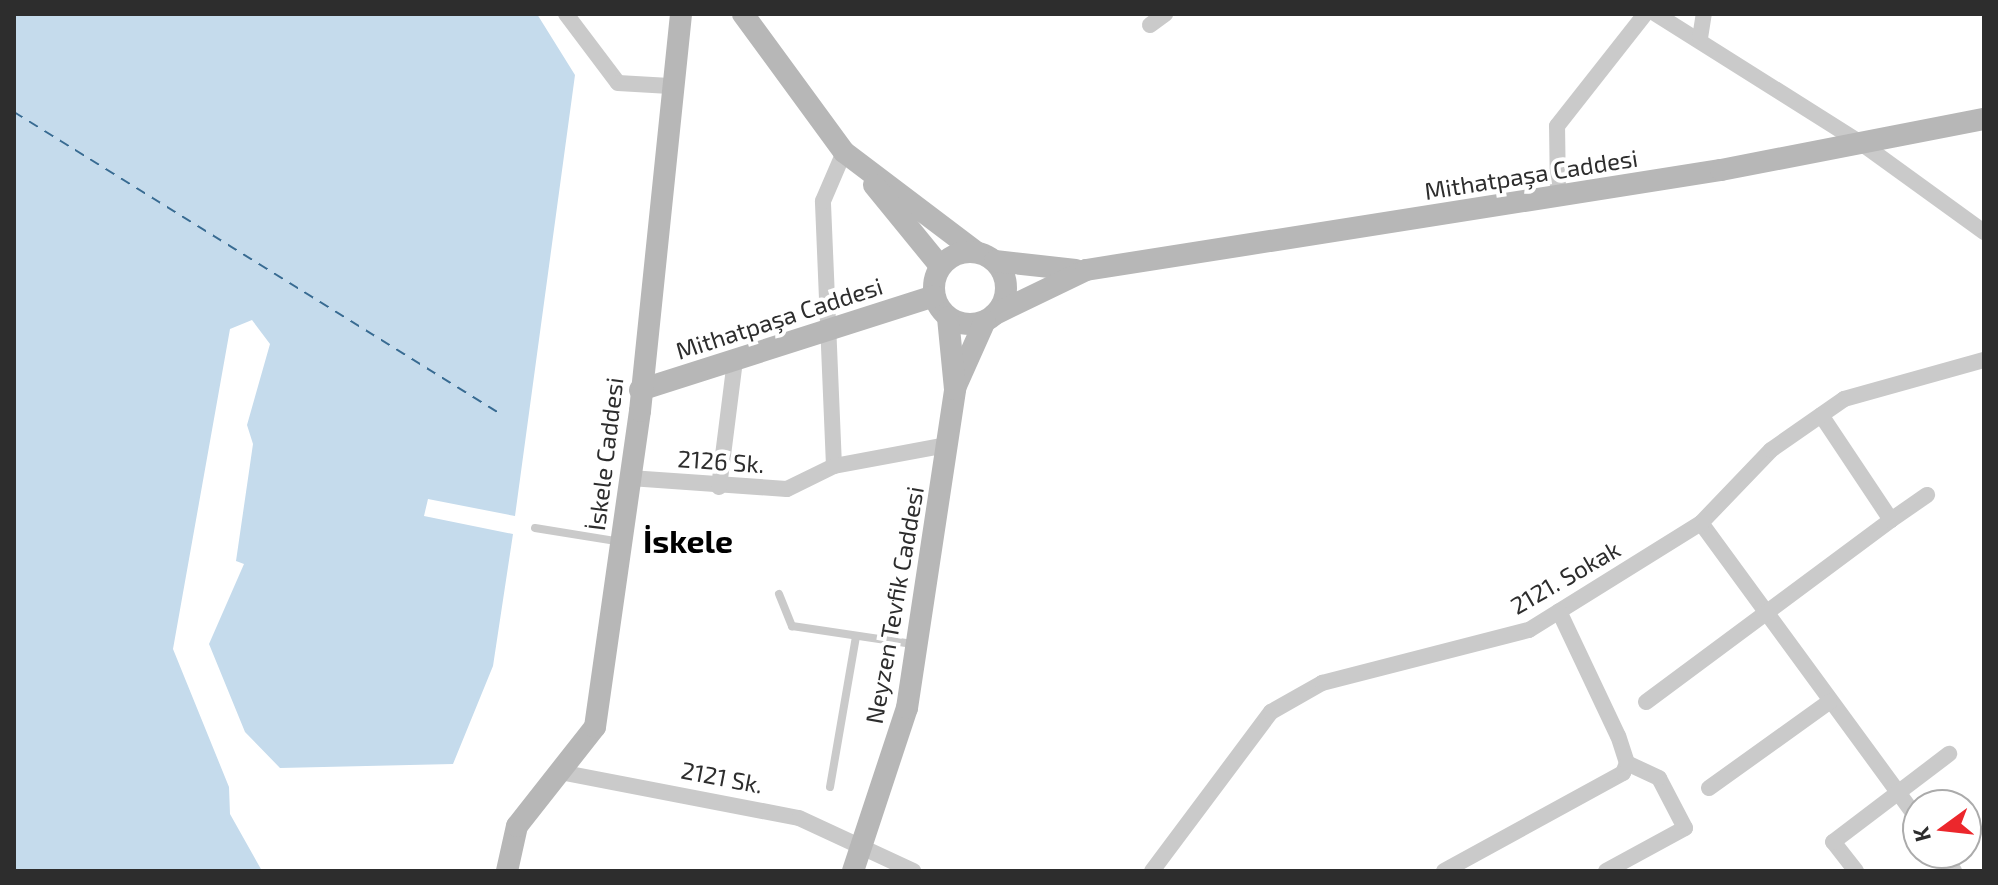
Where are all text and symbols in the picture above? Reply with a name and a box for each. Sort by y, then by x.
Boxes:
street label: Mithatpaşa Caddesi [1422,143,1640,205]
street label: Mithatpaşa Caddesi [672,271,886,365]
street label: İskele Caddesi [581,376,629,532]
street label: 2126 Sk. [677,444,765,478]
street label: Neyzen Tevfik Caddesi [859,484,929,726]
district label: İskele [643,521,733,559]
street label: 2121. Sokak [1505,534,1625,620]
street label: 2121 Sk. [679,755,765,799]
north arrow [1902,789,1982,869]
text: K [1906,825,1935,845]

